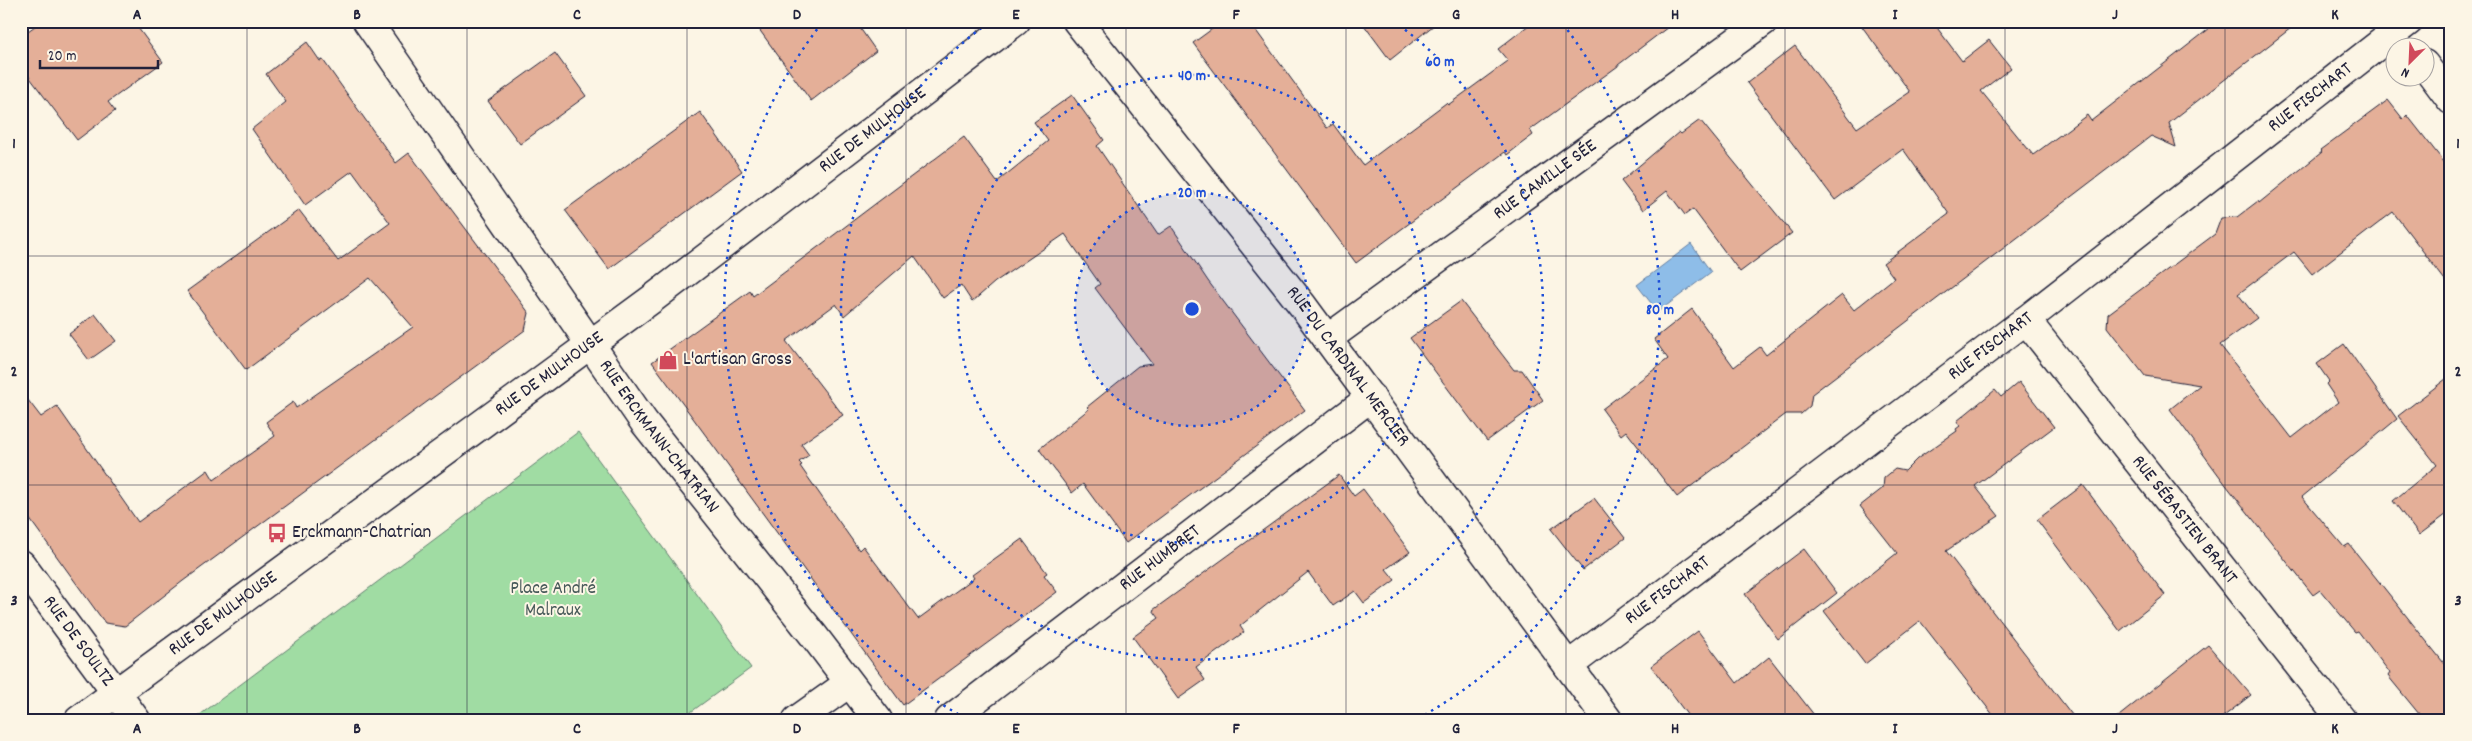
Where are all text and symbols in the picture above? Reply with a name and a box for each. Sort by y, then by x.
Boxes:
text: A [133,4,142,27]
text: B [353,4,361,27]
text: C [573,4,581,27]
text: D [793,4,802,27]
text: E [1012,4,1020,27]
text: F [1232,4,1240,27]
text: G [1452,4,1460,27]
text: H [1671,4,1679,27]
text: I [1893,4,1899,27]
text: J [2112,4,2118,27]
text: K [2331,4,2339,27]
scale bar [40,38,158,70]
north arrow [2384,38,2434,88]
text: 20 m [48,46,76,68]
text: 60 m [1425,52,1455,74]
street label: RUE FISCHART [2263,56,2359,139]
text: N [2398,61,2413,83]
text: 40 m [1178,66,1206,88]
street label: RUE DE MULHOUSE [813,80,933,180]
text: 1 [12,133,16,156]
street label: RUE CAMILLE SÉE [1488,133,1603,227]
text: 1 [2456,133,2460,156]
text: 20 m [1178,183,1206,205]
street label: RUE DU CARDINAL MERCIER [1279,281,1416,453]
centre of rings [1183,300,1201,318]
text: 80 m [1646,300,1674,322]
street label: RUE FISCHART [1943,305,2040,388]
street label: RUE DE MULHOUSE [490,325,610,423]
place label: L'artisan Gross [683,347,792,374]
shop icon: L'artisan Gross [657,349,679,371]
street label: RUE ERCKMANN-CHATRIAN [592,355,725,520]
text: 2 [11,361,18,384]
text: 2 [2455,361,2462,384]
street label: RUE SÉBASTIEN BRANT [2125,450,2244,591]
street label: RUE HUMBRET [1114,518,1207,598]
place label: Erckmann-Chatrian [292,520,431,547]
bus stop icon: Erckmann-Chatrian [266,522,288,544]
street label: RUE FISCHART [1619,549,1716,632]
street label: RUE DE MULHOUSE [163,565,284,663]
park label: Place André Malraux [510,576,596,625]
text: 3 [10,590,18,613]
street label: RUE DE SOULTZ [36,590,121,693]
text: 3 [2454,590,2462,613]
text: A [133,718,142,741]
text: B [353,718,361,741]
text: C [573,718,581,741]
text: D [793,718,802,741]
text: E [1012,718,1020,741]
text: F [1232,718,1240,741]
text: G [1452,718,1460,741]
text: H [1671,718,1679,741]
text: I [1893,718,1899,741]
text: J [2112,718,2118,741]
text: K [2331,718,2339,741]

